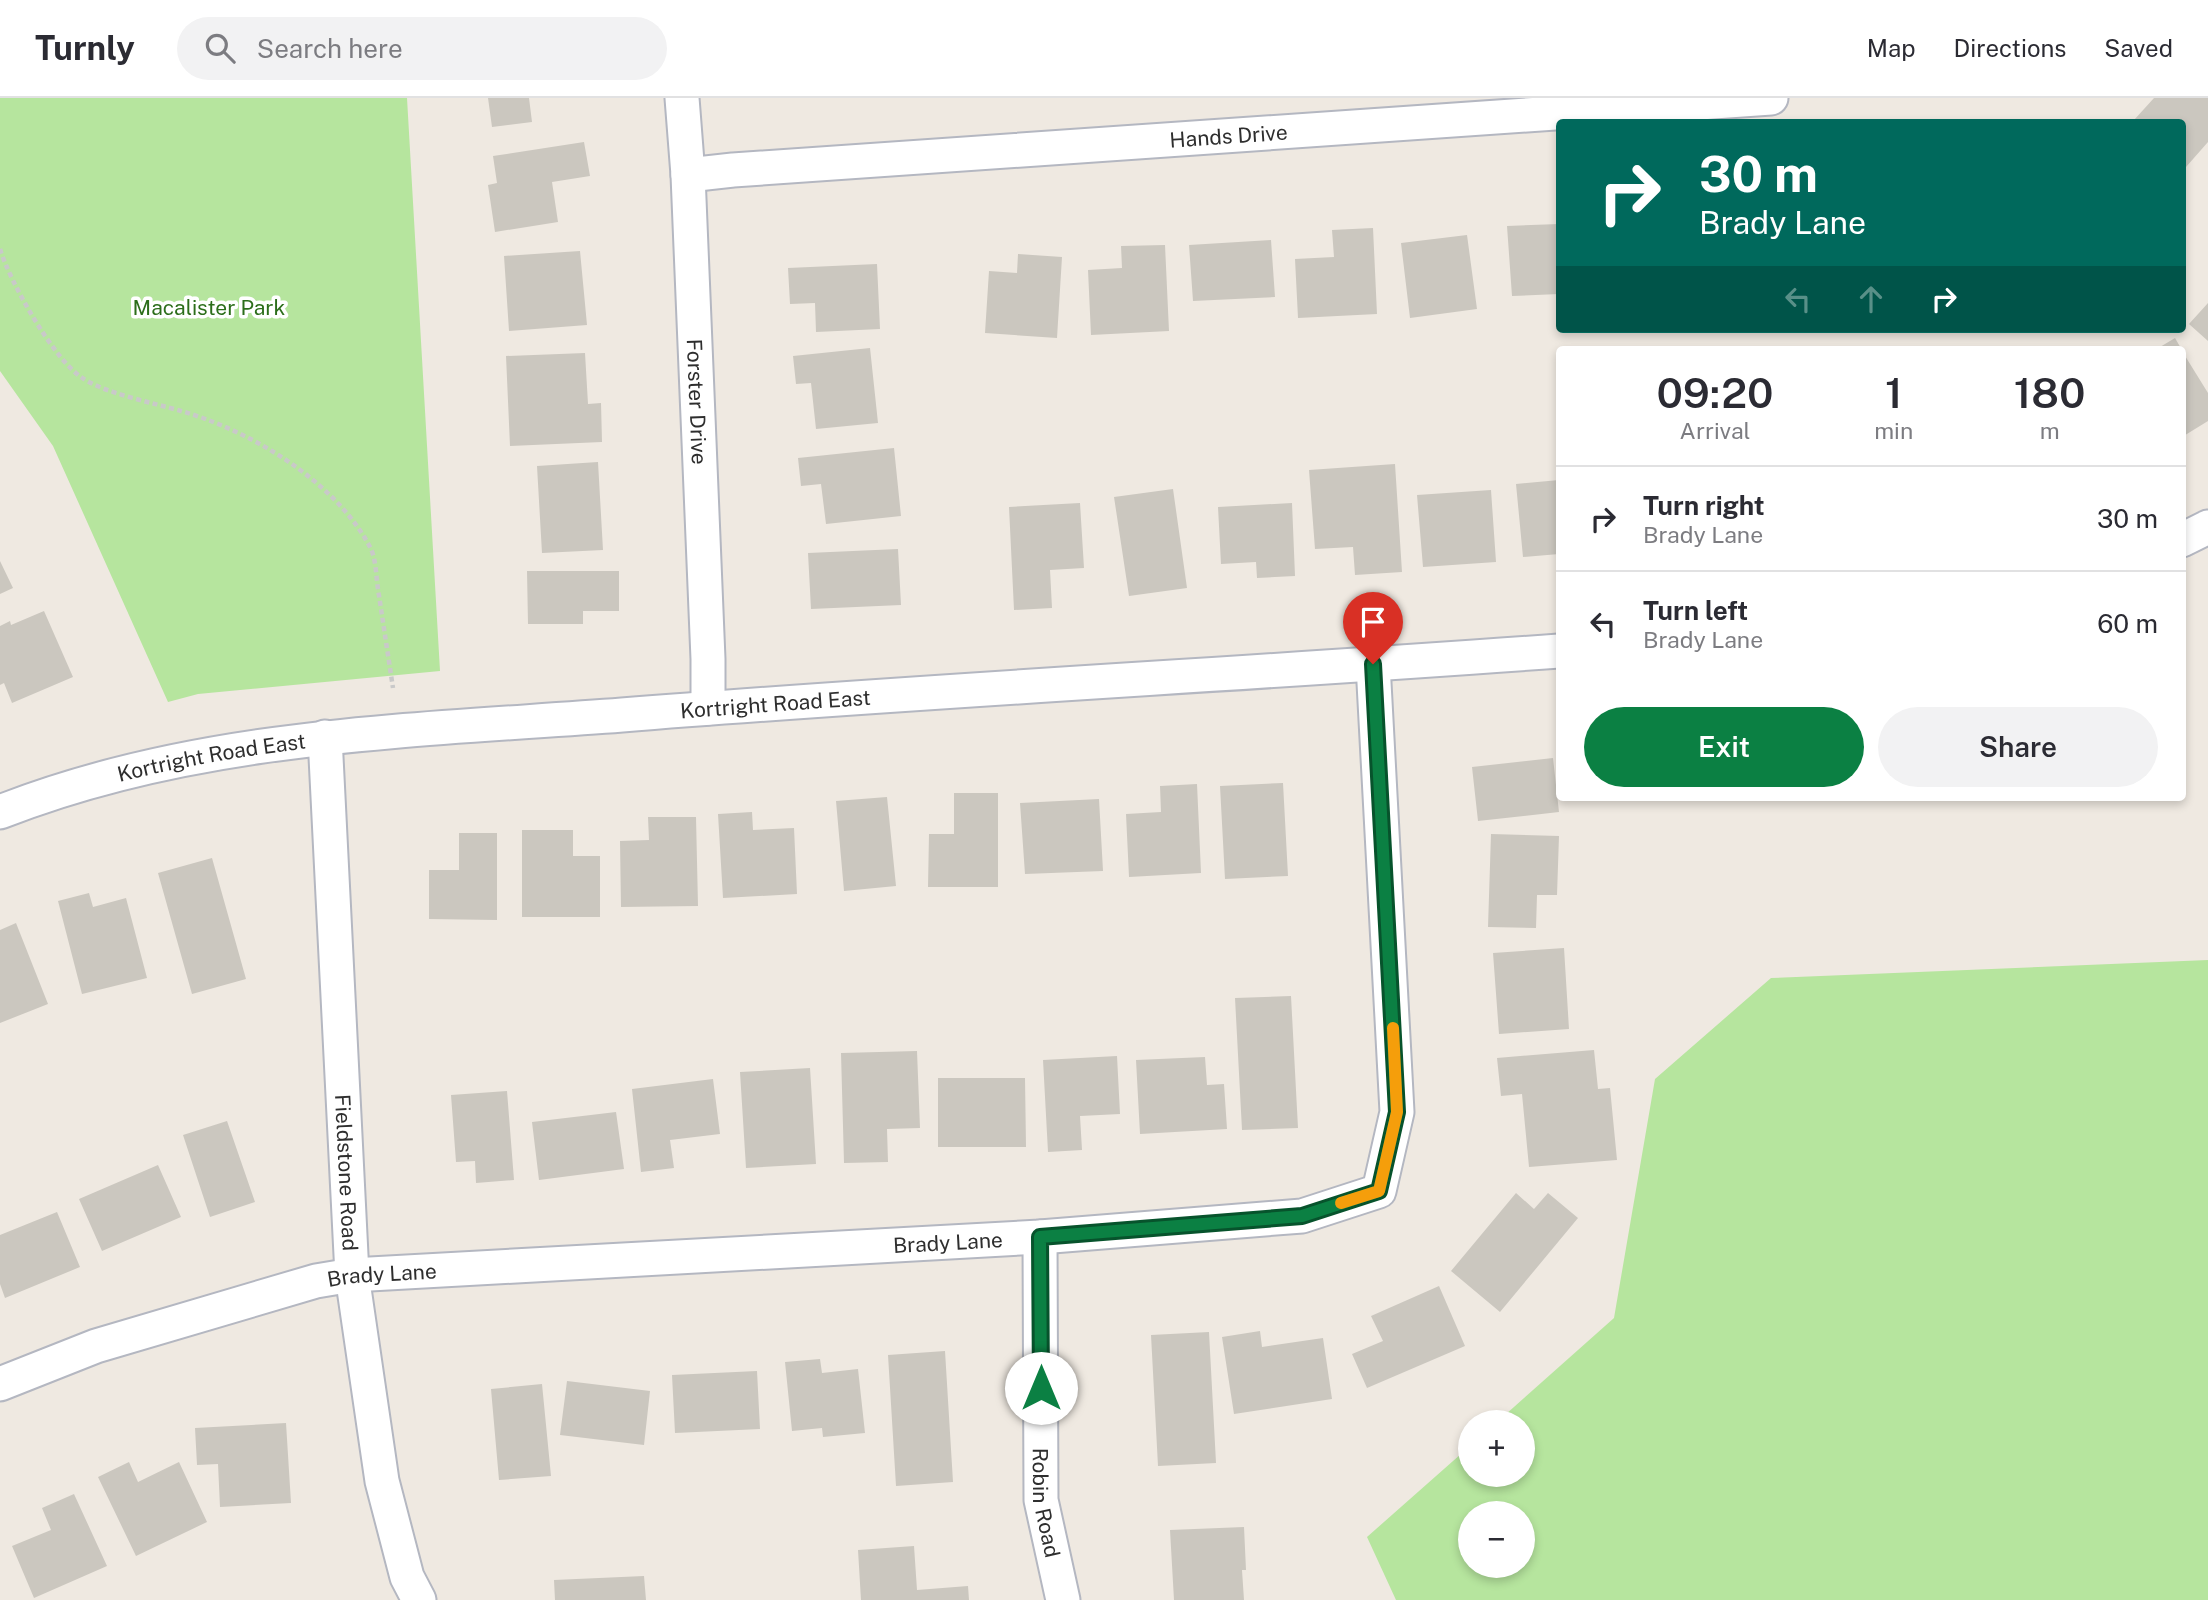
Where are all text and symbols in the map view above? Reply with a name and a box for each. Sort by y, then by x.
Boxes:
search box [177,17,667,80]
text: Turnly [35,29,135,67]
icon: search [201,29,239,67]
text: Search here [257,33,403,64]
text: Map [1867,34,1916,62]
text: Directions [1954,34,2066,62]
text: Saved [2104,34,2173,62]
street label: Hands Drive [1169,119,1288,152]
text: 30 m [1699,145,1818,203]
icon: right [1584,147,1675,238]
text: Brady Lane [1699,204,1866,241]
icon: left [1779,280,1817,318]
icon: ahead [1852,280,1890,318]
icon: right [1925,280,1963,318]
park label: Macalister Park [133,295,286,320]
street label: Forster Drive [682,338,712,465]
text: 09:20 [1657,368,1774,417]
text: 1 [1885,368,1902,417]
text: 180 [2014,368,2085,417]
text: Arrival [1680,417,1751,444]
text: min [1874,417,1913,444]
text: m [2040,417,2060,444]
text: Turn right [1643,490,1765,521]
icon: right [1584,500,1622,538]
text: 30 m [2097,503,2158,534]
text: Brady Lane [1643,521,1763,548]
pin [1343,592,1403,664]
text: Turn left [1643,595,1748,626]
icon: arrive [1354,603,1392,641]
icon: left [1584,605,1622,643]
text: 60 m [2097,608,2158,639]
text: Brady Lane [1643,626,1763,653]
street label: Kortright Road East [679,684,871,723]
button: Exit [1584,707,1864,787]
button: Share [1878,707,2158,787]
street label: Kortright Road East [115,728,307,786]
street label: Fieldstone Road [330,1093,363,1251]
street label: Brady Lane [892,1227,1003,1258]
street label: Brady Lane [325,1258,437,1291]
position arrow [1004,1351,1078,1425]
map controls [1458,1410,1535,1578]
button: + [1458,1410,1535,1487]
street label: Robin Road [1028,1448,1066,1560]
button: − [1458,1501,1535,1578]

